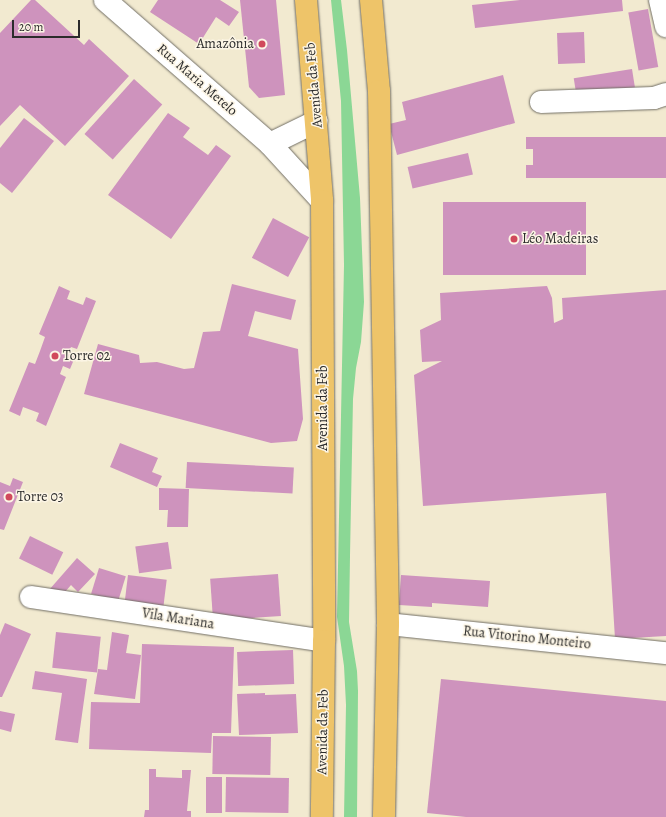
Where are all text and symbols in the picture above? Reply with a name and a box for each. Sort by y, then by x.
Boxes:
scale bar [14,12,82,38]
text: 20 m [19,19,43,35]
place label: Amazônia [196,36,254,52]
marker: Amazônia [257,39,267,49]
street label: Rua Maria Metelo [153,41,241,119]
street label: Avenida da Feb [302,42,326,128]
place label: Léo Madeiras [522,231,598,247]
marker: Léo Madeiras [509,234,519,244]
place label: Torre 02 [63,348,111,364]
marker: Torre 02 [50,351,60,361]
street label: Avenida da Feb [315,365,331,451]
place label: Torre 03 [17,489,64,505]
marker: Torre 03 [4,492,14,502]
street label: Vila Mariana [141,605,215,633]
street label: Rua Vitorino Monteiro [462,623,592,653]
street label: Avenida da Feb [314,689,332,775]

